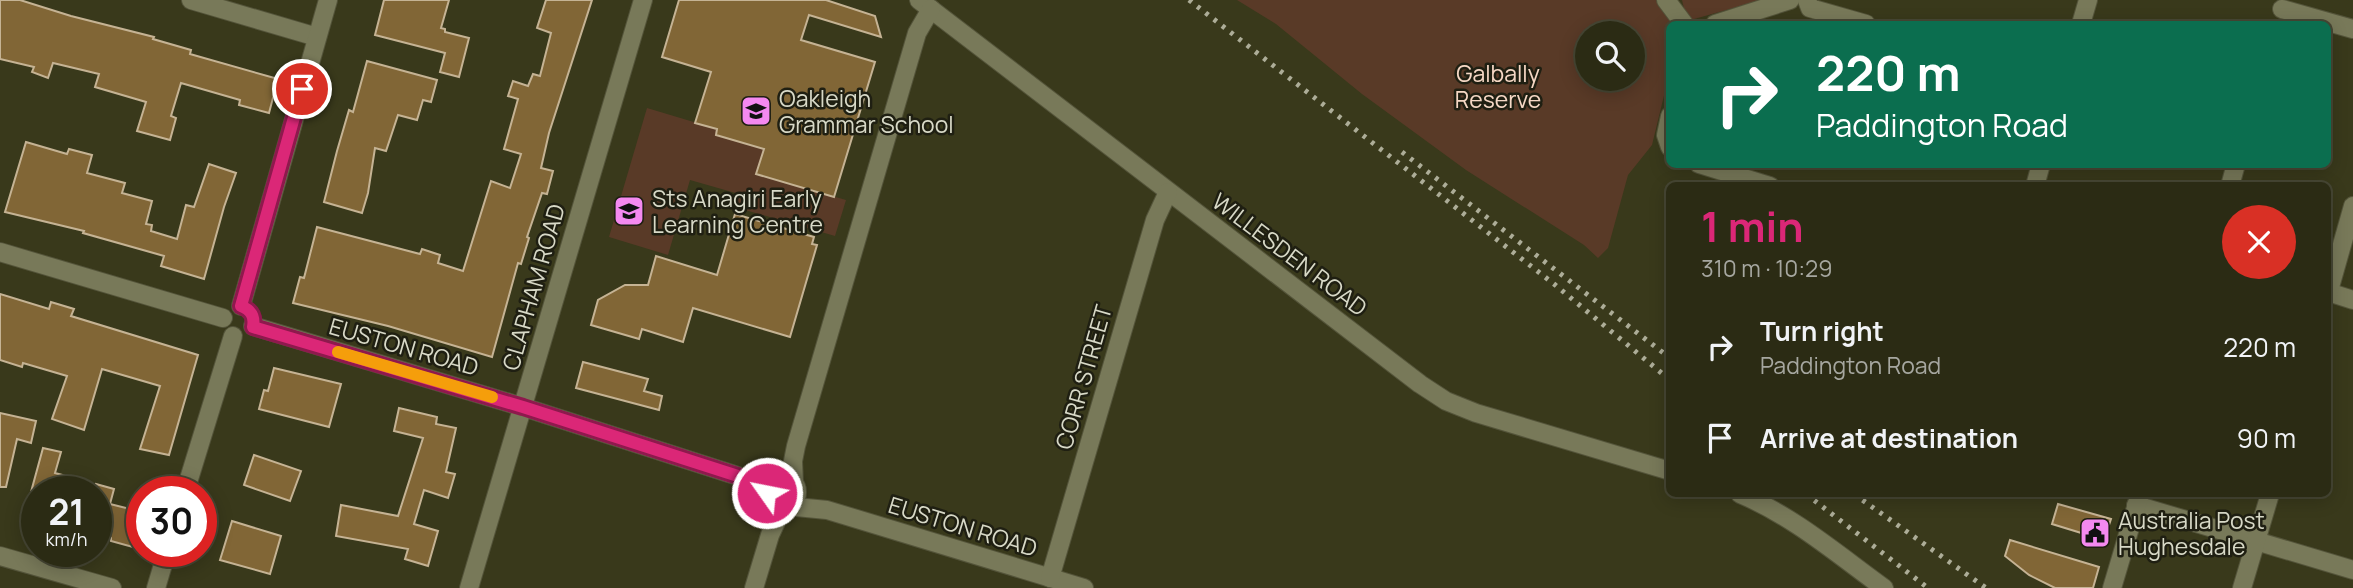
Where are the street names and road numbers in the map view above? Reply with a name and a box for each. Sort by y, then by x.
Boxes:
street label: WILLESDEN ROAD [1206,185,1374,323]
street label: CLAPHAM ROAD [494,200,572,374]
street label: CORR STREET [1047,301,1119,453]
street label: EUSTON ROAD [325,309,483,383]
street label: EUSTON ROAD [885,488,1041,564]

